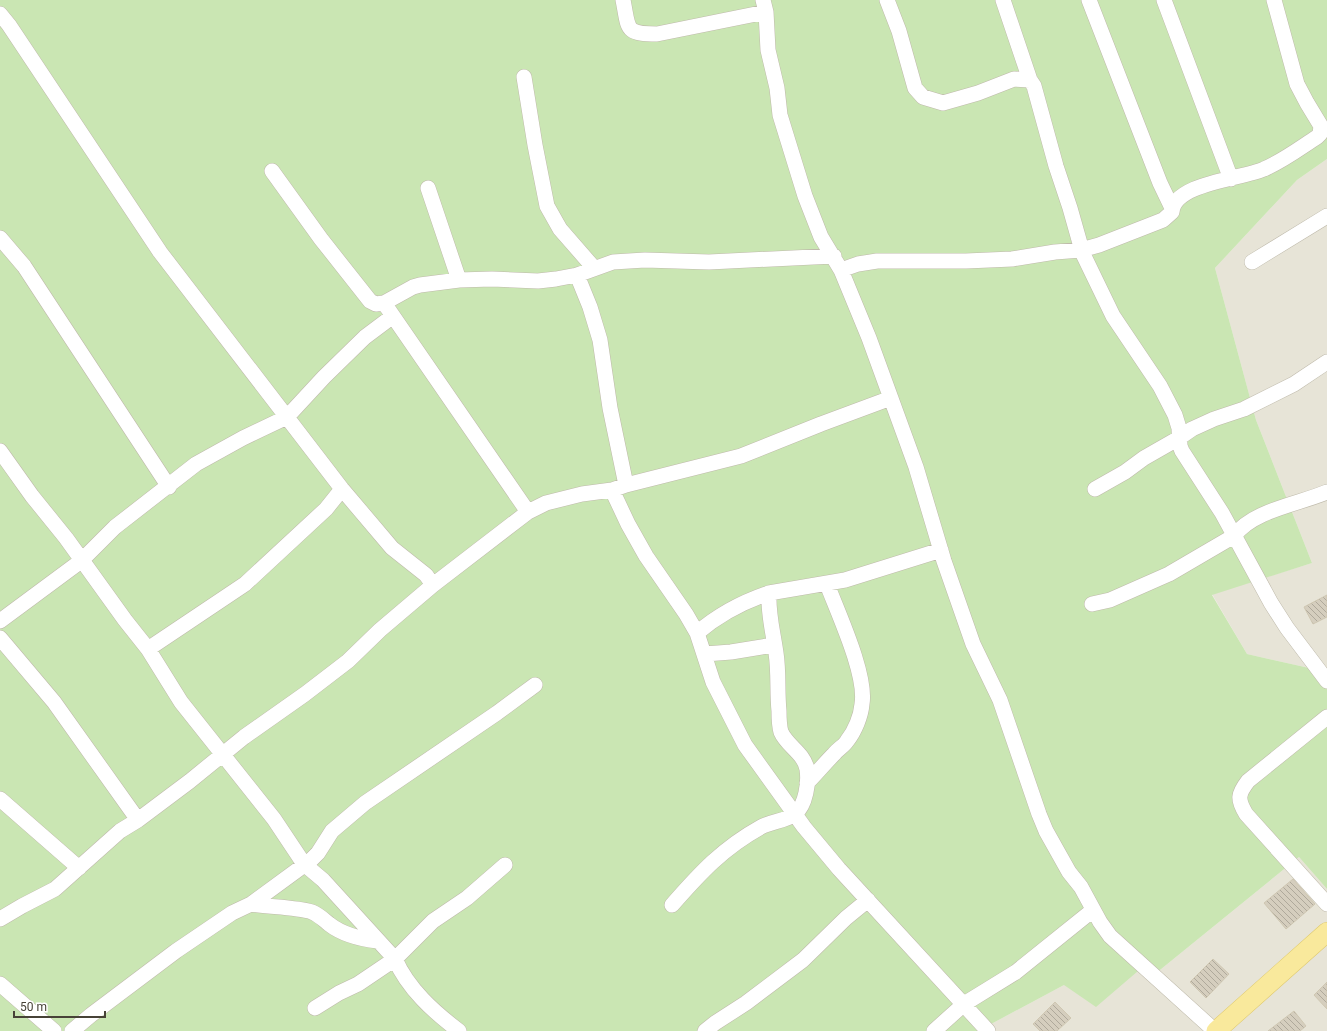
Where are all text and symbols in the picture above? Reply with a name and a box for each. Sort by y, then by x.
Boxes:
scale bar [14,993,105,1019]
text: 50 m [20,1000,47,1014]

